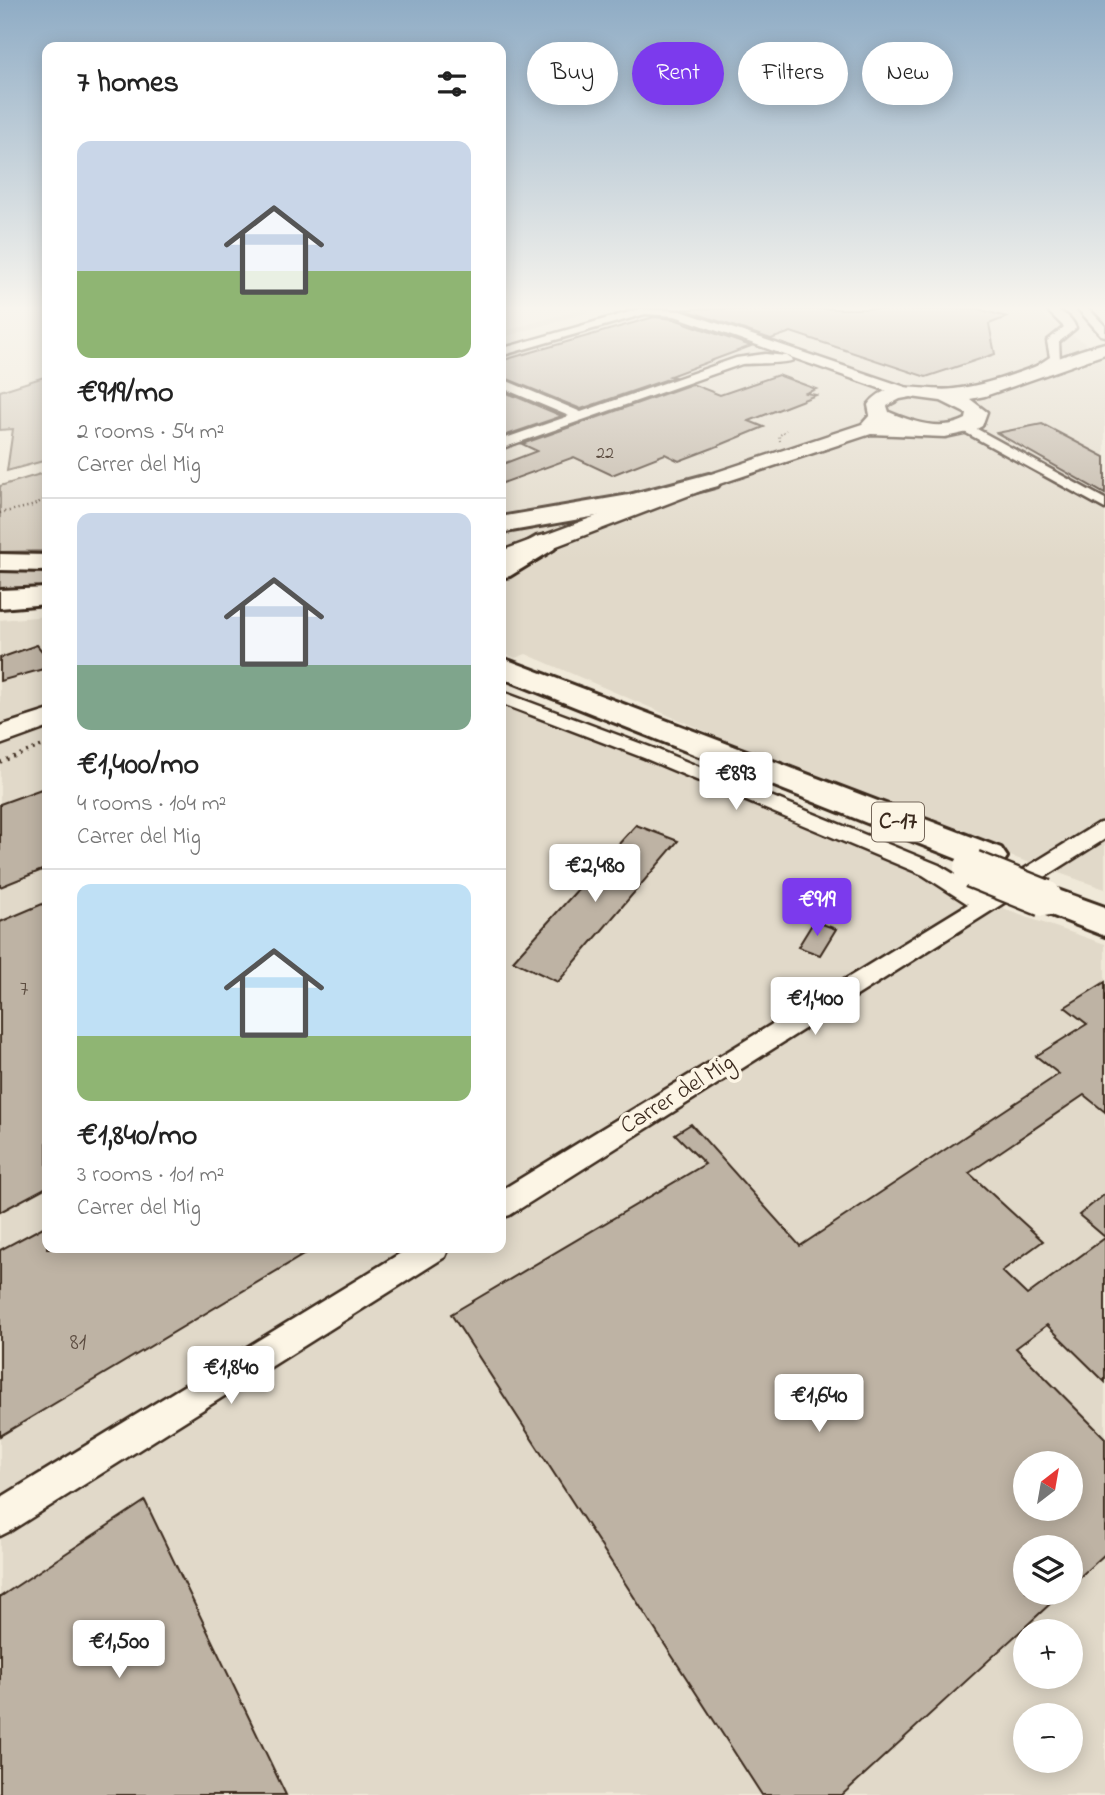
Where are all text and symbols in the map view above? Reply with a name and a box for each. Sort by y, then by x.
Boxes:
chip: Buy [527,42,618,105]
chip: Rent [632,42,724,105]
chip: Filters [738,42,848,105]
chip: New [862,42,953,105]
text: 7 homes [77,62,179,106]
icon: filters [433,65,471,103]
icon: home [211,187,337,313]
text: €919/mo [77,372,174,416]
text: 2 rooms · 54 m² [77,416,224,449]
house number: 22 [596,441,614,467]
text: Carrer del Mig [77,449,201,482]
icon: home [211,559,337,685]
text: €1,400/mo [77,744,199,788]
pin: €893 [695,752,777,812]
text: €893 [715,758,757,791]
text: 4 rooms · 104 m² [77,788,226,821]
road number: C-17 [872,802,924,842]
text: Carrer del Mig [77,821,201,854]
pin: €2,480 [538,844,652,904]
text: €2,480 [565,850,625,883]
pin: €919 [776,878,858,938]
text: €919 [798,884,836,917]
icon: home [211,930,337,1056]
house number: 7 [20,975,29,1005]
pin: €1,400 [758,978,872,1037]
text: €1,400 [787,983,843,1016]
street label: Carrer del Mig [614,1046,742,1144]
text: €1,840/mo [77,1115,197,1159]
text: 3 rooms · 101 m² [77,1159,224,1192]
text: Carrer del Mig [77,1192,201,1225]
house number: 81 [70,1326,87,1361]
pin: €1,840 [174,1346,288,1406]
text: €1,840 [203,1352,259,1385]
pin: €1,640 [762,1374,876,1434]
text: €1,640 [791,1380,847,1413]
north arrow [1013,1451,1083,1521]
map controls [1013,1451,1083,1773]
button: layers [1013,1535,1083,1605]
button: + [1013,1619,1083,1689]
pin: €1,500 [62,1620,176,1680]
text: €1,500 [89,1626,149,1659]
button: − [1013,1703,1083,1773]

